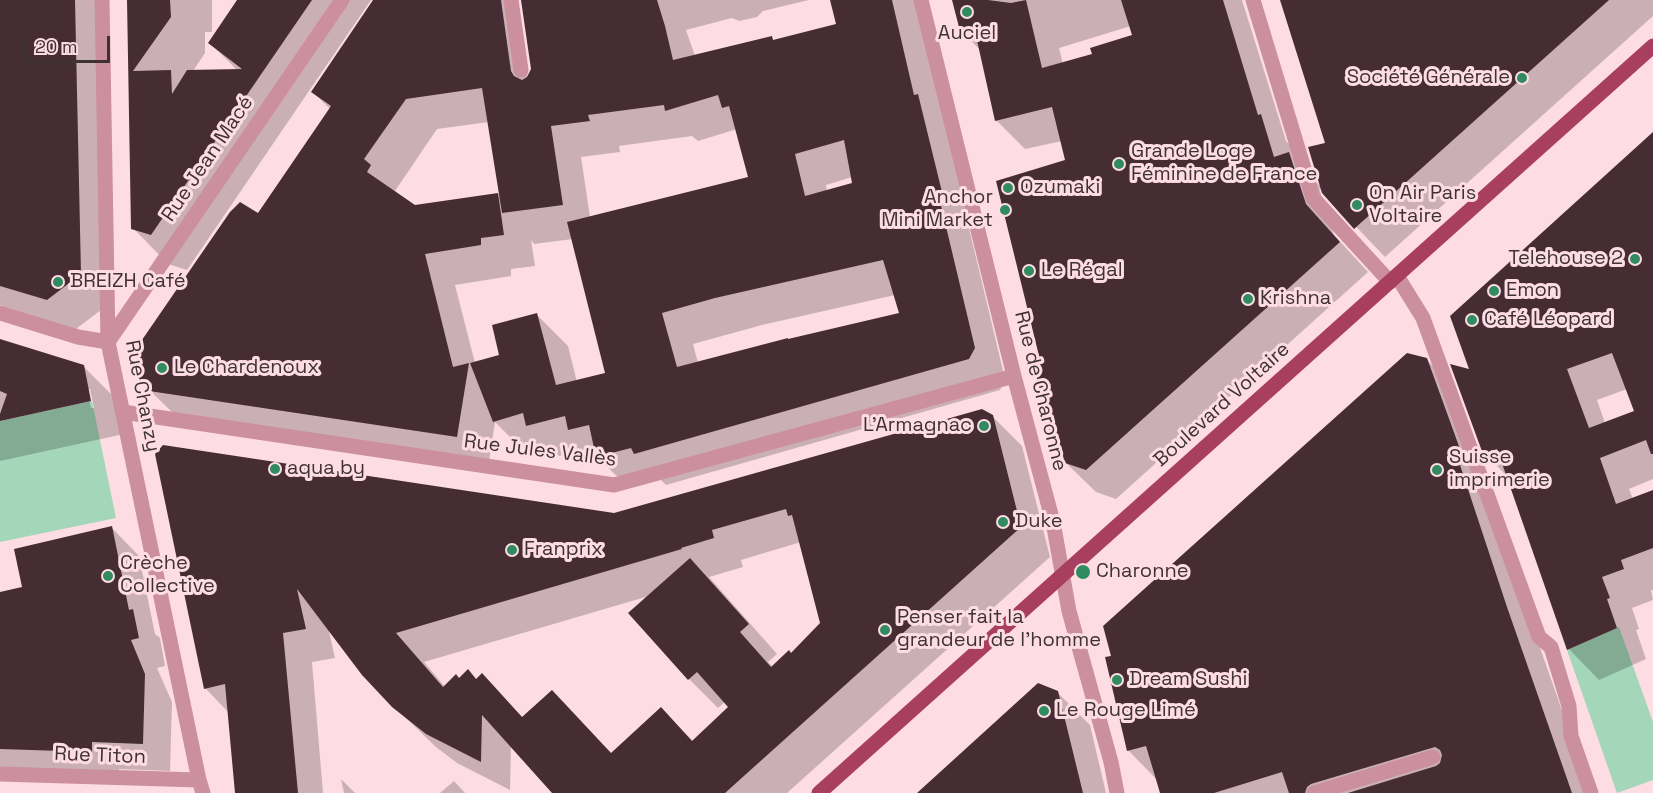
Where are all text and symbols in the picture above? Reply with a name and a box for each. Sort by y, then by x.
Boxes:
marker: Auciel [960,5,974,19]
place label: Auciel [938,22,996,46]
scale bar [27,24,112,62]
text: 20 m [35,35,78,58]
place label: Société Générale [1347,66,1510,90]
marker: Société Générale [1515,71,1529,85]
street label: Rue Jean Macé [157,92,259,226]
place label: Grande Loge Féminine de France [1131,140,1317,187]
marker: Grande Loge Féminine de France [1112,157,1126,171]
place label: Ozumaki [1020,176,1100,200]
marker: Ozumaki [1001,181,1015,195]
place label: On Air Paris Voltaire [1369,182,1476,229]
place label: Anchor Mini Market [881,186,993,233]
marker: On Air Paris Voltaire [1350,198,1364,212]
marker: Anchor Mini Market [998,203,1012,217]
place label: Telehouse 2 [1508,247,1623,271]
marker: Telehouse 2 [1628,252,1642,266]
place label: Le Régal [1041,259,1123,283]
marker: Le Régal [1022,264,1036,278]
place label: BREIZH Café [70,270,186,294]
marker: BREIZH Café [51,275,65,289]
place label: Emon [1506,279,1559,303]
marker: Emon [1487,284,1501,298]
place label: Krishna [1260,287,1331,311]
marker: Krishna [1241,292,1255,306]
street label: Rue de Charonne [1008,308,1072,474]
place label: Café Léopard [1484,308,1613,332]
marker: Café Léopard [1465,313,1479,327]
street label: Rue Chanzy [119,338,165,454]
street label: Boulevard Voltaire [1149,338,1295,472]
place label: Le Chardenoux [174,356,319,380]
marker: Le Chardenoux [155,361,169,375]
place label: L'Armagnac [863,414,972,438]
marker: L'Armagnac [977,419,991,433]
street label: Rue Jules Vallès [463,430,617,472]
place label: Suisse imprimerie [1449,446,1550,493]
place label: aqua by [287,457,365,481]
marker: aqua by [268,462,282,476]
marker: Suisse imprimerie [1430,463,1444,477]
place label: Duke [1015,510,1063,534]
marker: Duke [996,515,1010,529]
place label: Franprix [524,538,603,562]
marker: Franprix [505,543,519,557]
place label: Crèche Collective [120,552,215,599]
place label: Charonne [1096,560,1188,584]
marker: Charonne [1074,563,1092,581]
marker: Crèche Collective [101,569,115,583]
place label: Penser fait la grandeur de l'homme [897,606,1101,653]
marker: Penser fait la grandeur de l'homme [878,623,892,637]
place label: Dream Sushi [1129,668,1247,692]
marker: Dream Sushi [1110,673,1124,687]
place label: Le Rouge Limé [1056,699,1196,723]
marker: Le Rouge Limé [1037,704,1051,718]
street label: Rue Titon [54,742,146,770]

